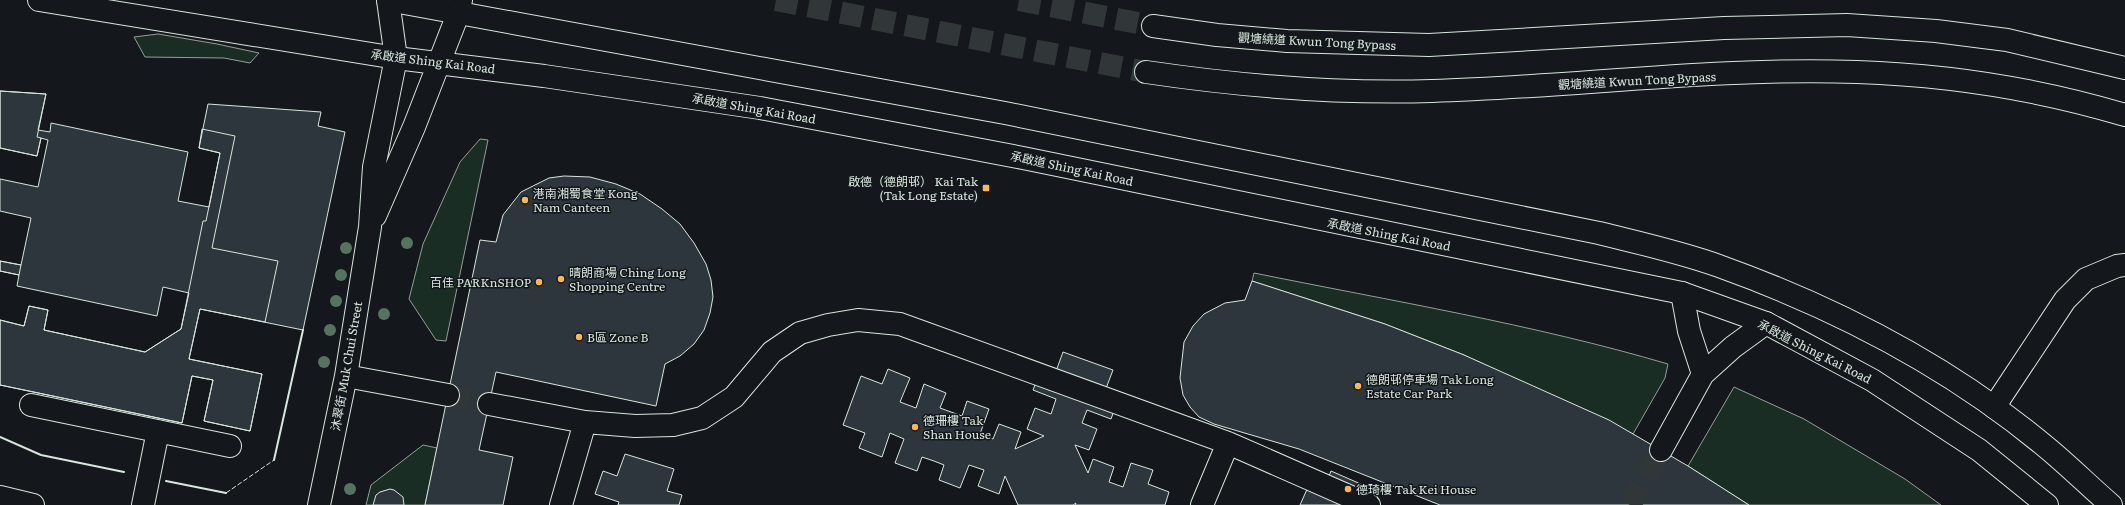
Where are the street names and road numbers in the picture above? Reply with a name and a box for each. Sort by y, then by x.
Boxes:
street label: 觀塘繞道 Kwun Tong Bypass [1238,28,1397,54]
street label: 承啟道 Shing Kai Road [370,44,497,78]
street label: 觀塘繞道 Kwun Tong Bypass [1558,67,1717,93]
street label: 承啟道 Shing Kai Road [691,88,818,128]
street label: 承啟道 Shing Kai Road [1009,146,1136,190]
street label: 承啟道 Shing Kai Road [1326,213,1453,255]
street label: 沐翠街 Muk Chui Street [326,300,366,432]
street label: 承啟道 Shing Kai Road [1755,315,1876,388]

